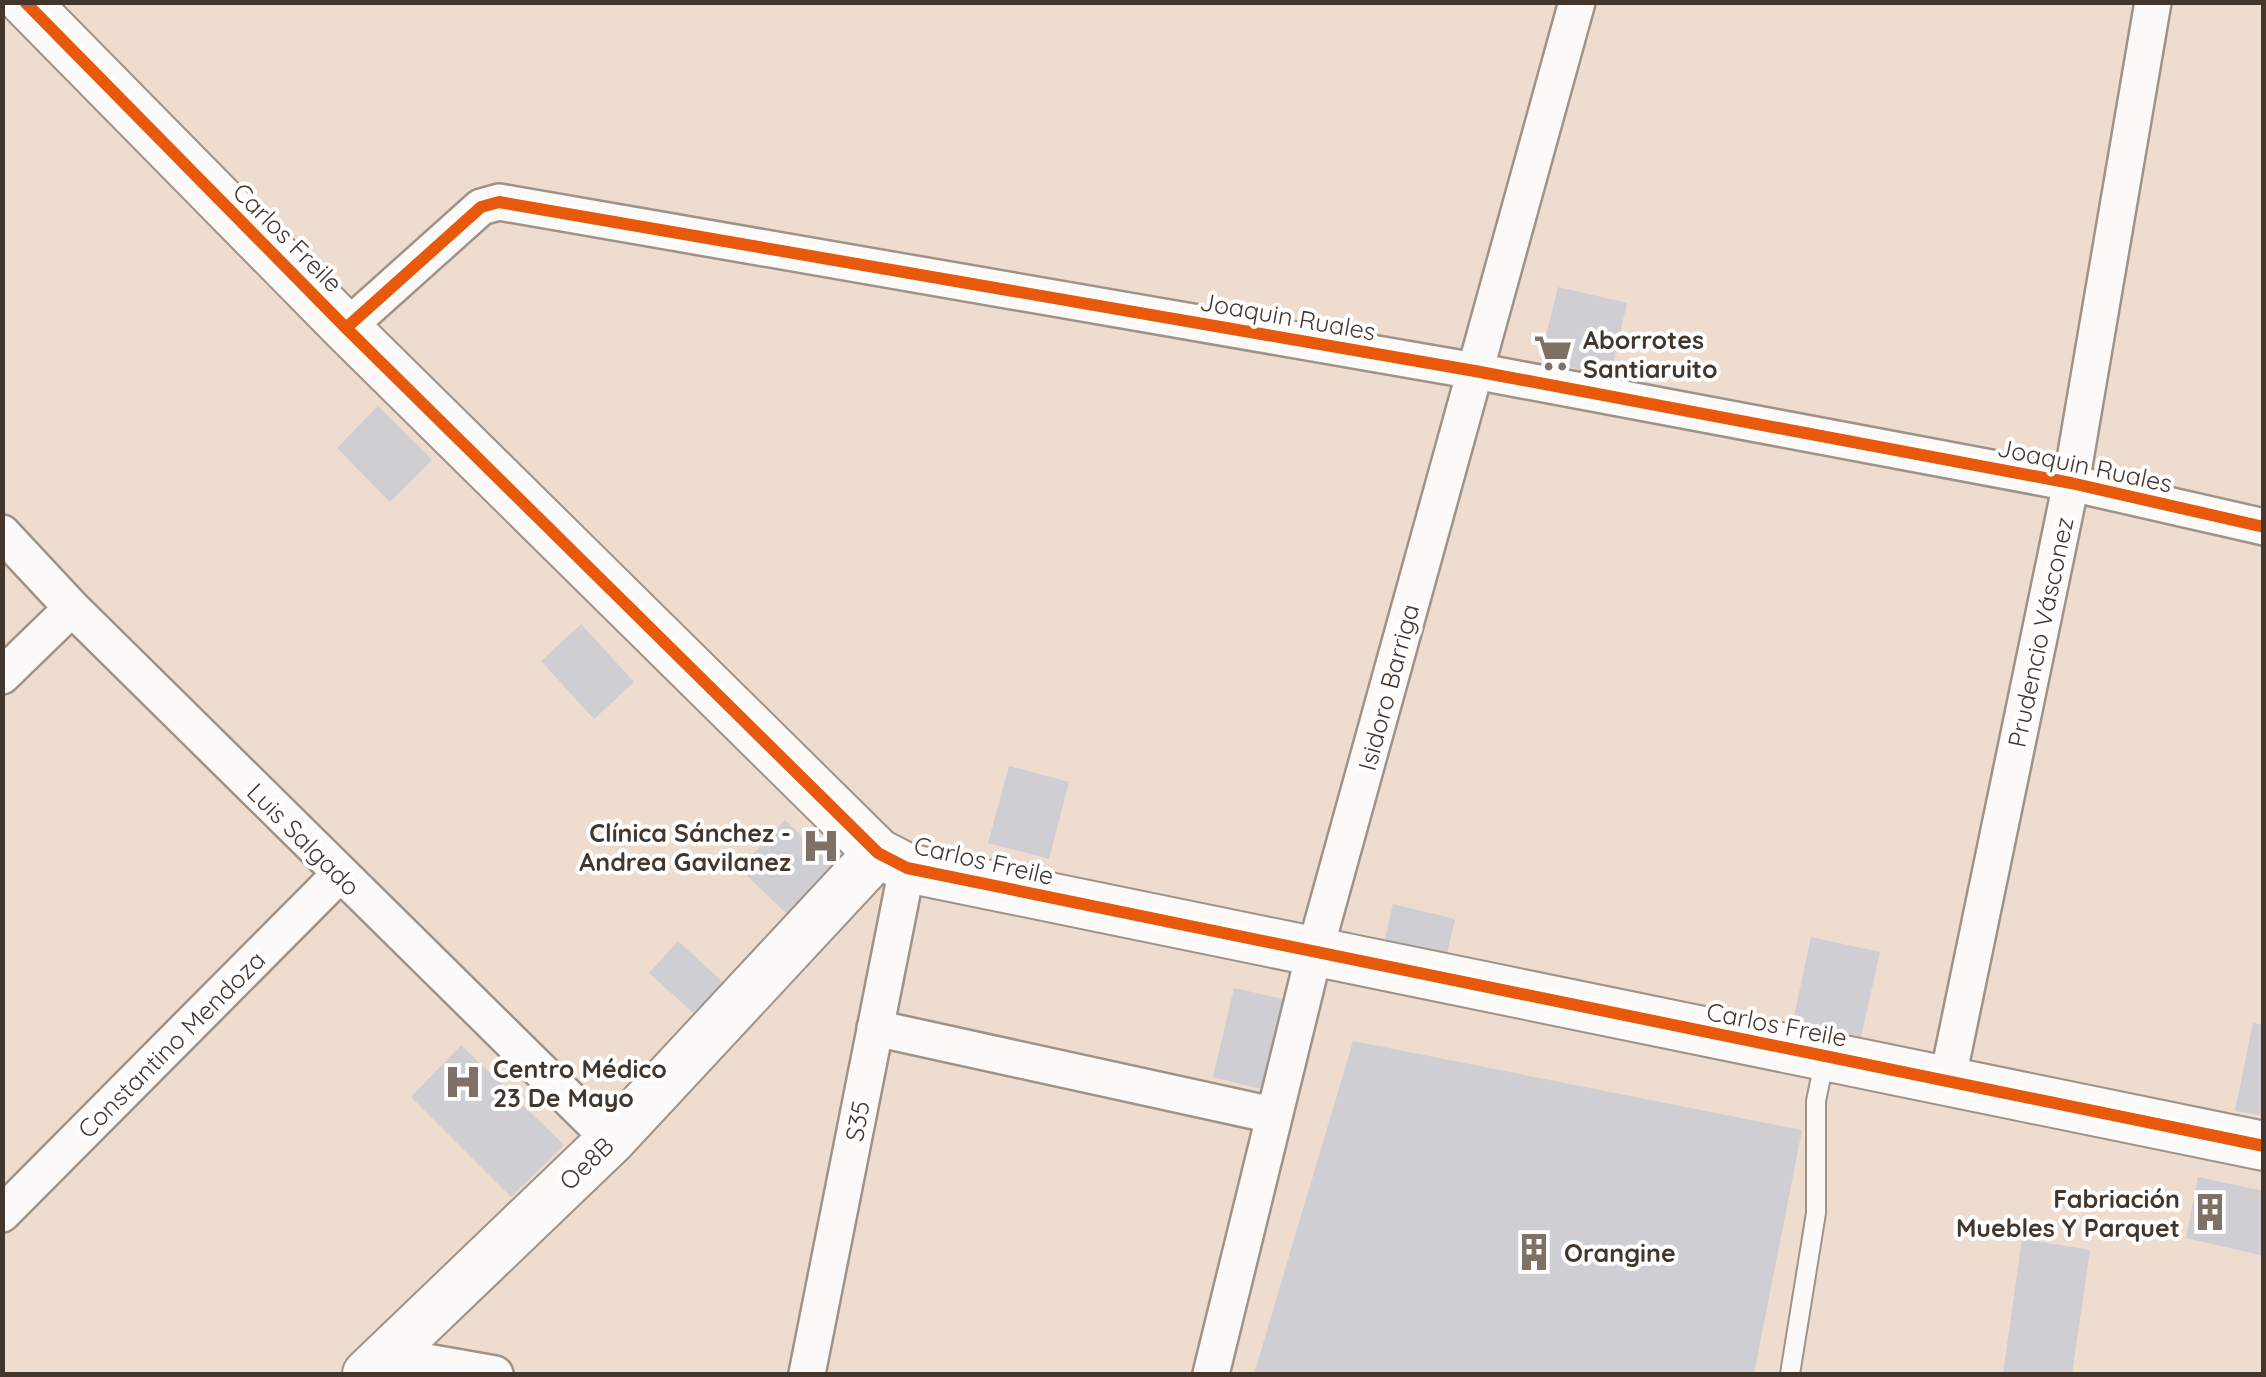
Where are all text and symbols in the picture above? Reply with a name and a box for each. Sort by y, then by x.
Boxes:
street label: Carlos Freile [227,176,349,298]
street label: Joaquin Ruales [1198,285,1378,347]
place label: Aborrotes Santiaruito [1583,324,1717,384]
supermarket icon: Aborrotes Santiaruito [1532,332,1574,374]
street label: Joaquin Ruales [1995,431,2175,499]
street label: Prudencio Vásconez [2000,514,2080,750]
street label: Isidoro Barriga [1351,600,1425,774]
street label: Luis Salgado [241,776,367,902]
place label: Clínica Sánchez - Andrea Gavilanez [579,817,791,877]
hospital icon: Clínica Sánchez - Andrea Gavilanez [800,825,842,867]
street label: Carlos Freile [911,829,1057,891]
street label: Constantino Mendoza [71,944,271,1144]
street label: Carlos Freile [1704,995,1850,1053]
place label: Centro Médico 23 De Mayo [493,1053,667,1113]
hospital icon: Centro Médico 23 De Mayo [442,1061,484,1103]
street label: S35 [838,1098,876,1144]
street label: Oe8B [552,1130,620,1196]
place label: Fabriación Muebles Y Parquet [1956,1183,2180,1243]
building icon: Fabriación Muebles Y Parquet [2189,1191,2231,1233]
building icon: Orangine [1513,1231,1555,1273]
place label: Orangine [1564,1237,1676,1268]

